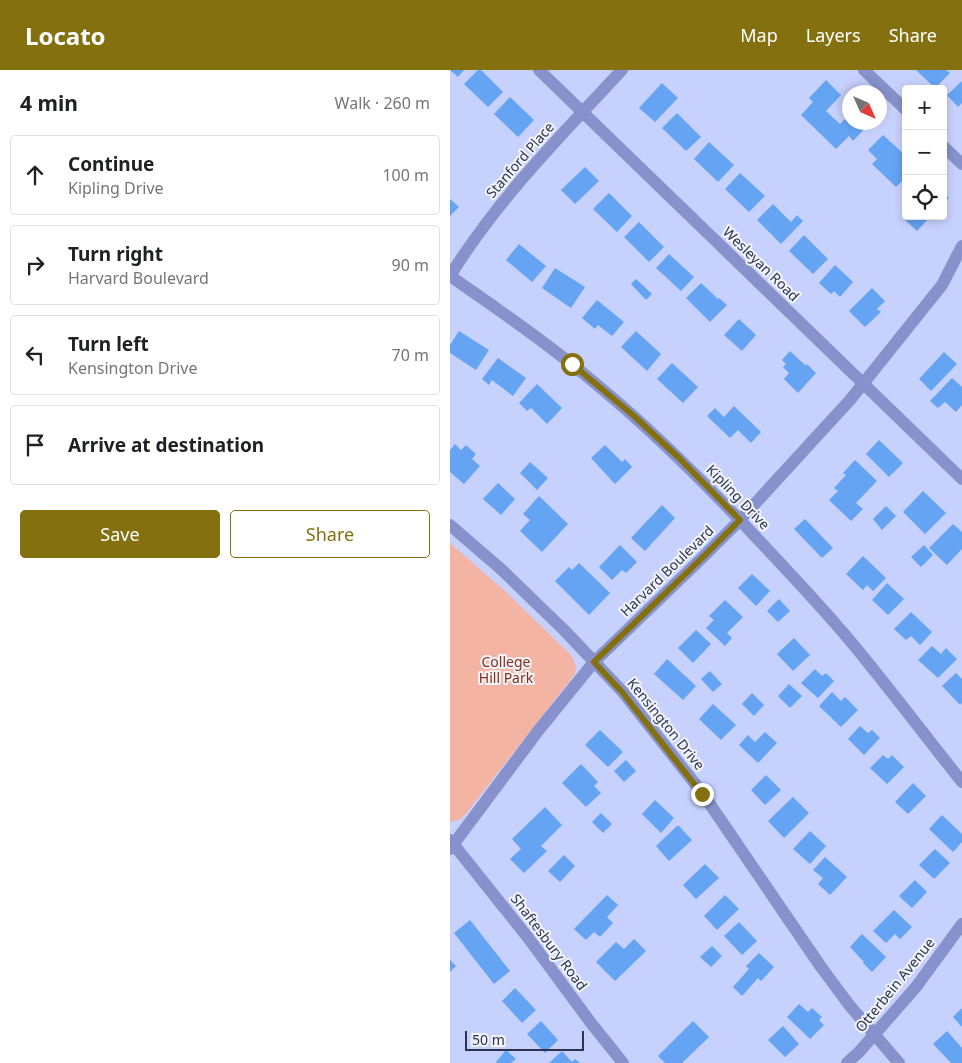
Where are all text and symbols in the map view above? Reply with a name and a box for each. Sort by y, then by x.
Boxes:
text: Locato [25,19,106,52]
text: Map [740,23,778,47]
text: Layers [806,23,861,47]
text: Share [889,23,937,47]
north arrow [842,85,887,130]
map controls [902,85,947,220]
button: + [902,85,947,130]
text: 4 min [20,89,78,117]
text: Walk · 260 m [335,92,430,114]
street label: Stanford Place [481,118,558,202]
button: − [902,130,947,175]
text: Continue [68,151,154,177]
icon: ahead [21,161,49,189]
text: 100 m [382,164,429,186]
button: locate [902,175,947,220]
text: Kipling Drive [68,177,164,199]
street label: Wesleyan Road [719,222,804,305]
text: Turn right [68,241,163,267]
icon: right [21,251,49,279]
text: 90 m [392,254,429,276]
text: Harvard Boulevard [68,267,209,289]
text: Turn left [68,331,149,357]
icon: left [21,341,49,369]
text: 70 m [392,344,429,366]
route start [561,353,584,376]
text: Kensington Drive [68,357,197,379]
icon: arrive [21,431,49,459]
text: Arrive at destination [68,432,264,458]
street label: Kipling Drive [702,460,774,533]
button: Save [20,510,220,558]
button: Share [230,510,430,558]
street label: Harvard Boulevard [616,521,718,620]
park label: College Hill Park [479,652,534,687]
street label: Kensington Drive [623,674,709,774]
route end [691,783,714,806]
street label: Shaftesbury Road [507,890,592,994]
street label: Otterbein Avenue [851,933,939,1036]
scale bar [465,1028,584,1051]
text: 50 m [472,1030,505,1049]

